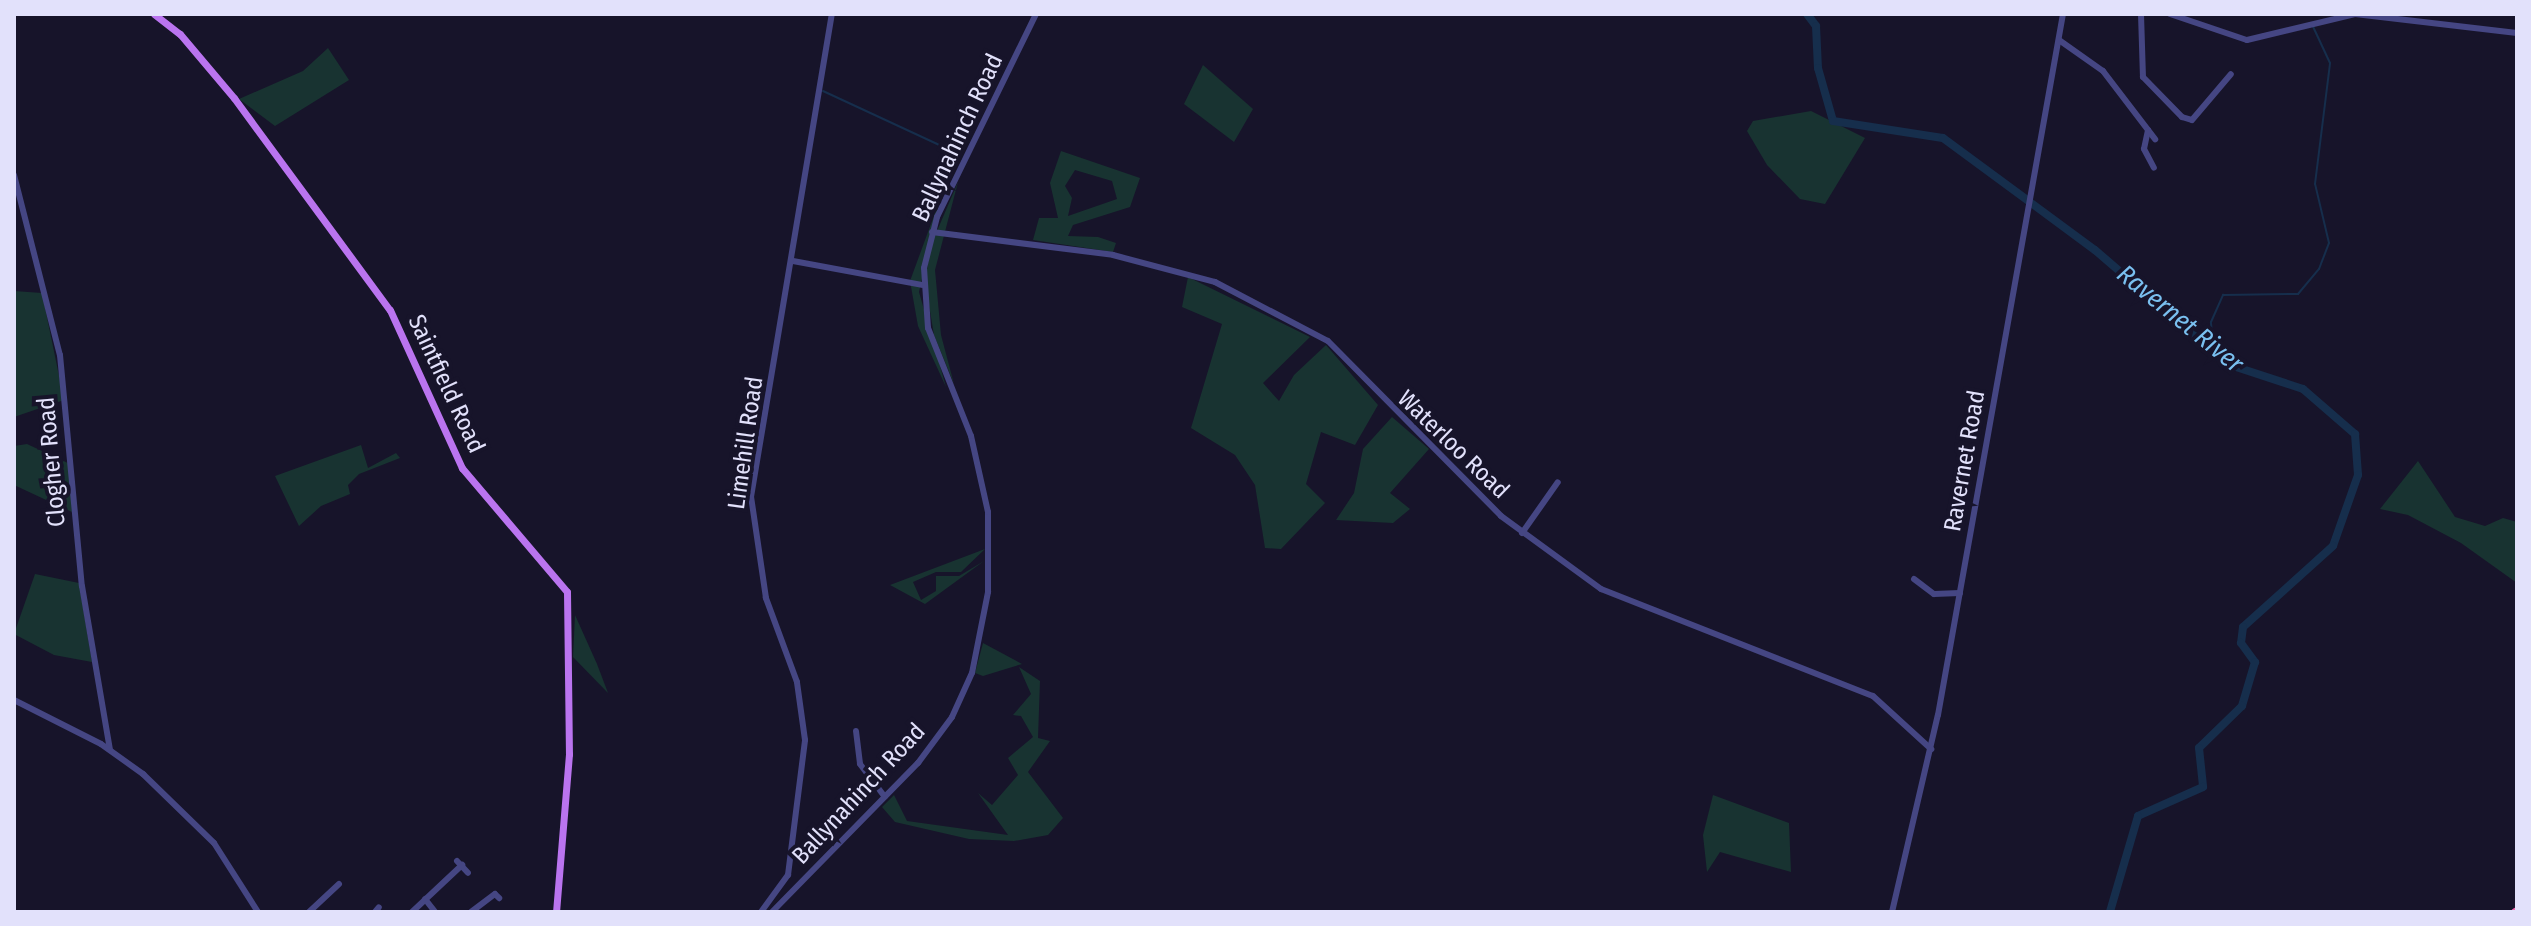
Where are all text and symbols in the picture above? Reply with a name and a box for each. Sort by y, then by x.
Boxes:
street label: Ballynahinch Road [907,50,1009,226]
water label: Ravernet River [2111,259,2249,379]
street label: Saintfield Road [401,310,491,458]
street label: Limehill Road [722,375,770,511]
street label: Waterloo Road [1391,385,1515,505]
street label: Ravernet Road [1938,388,1992,534]
street label: Clogher Road [32,396,72,528]
street label: Ballynahinch Road [786,718,932,870]

